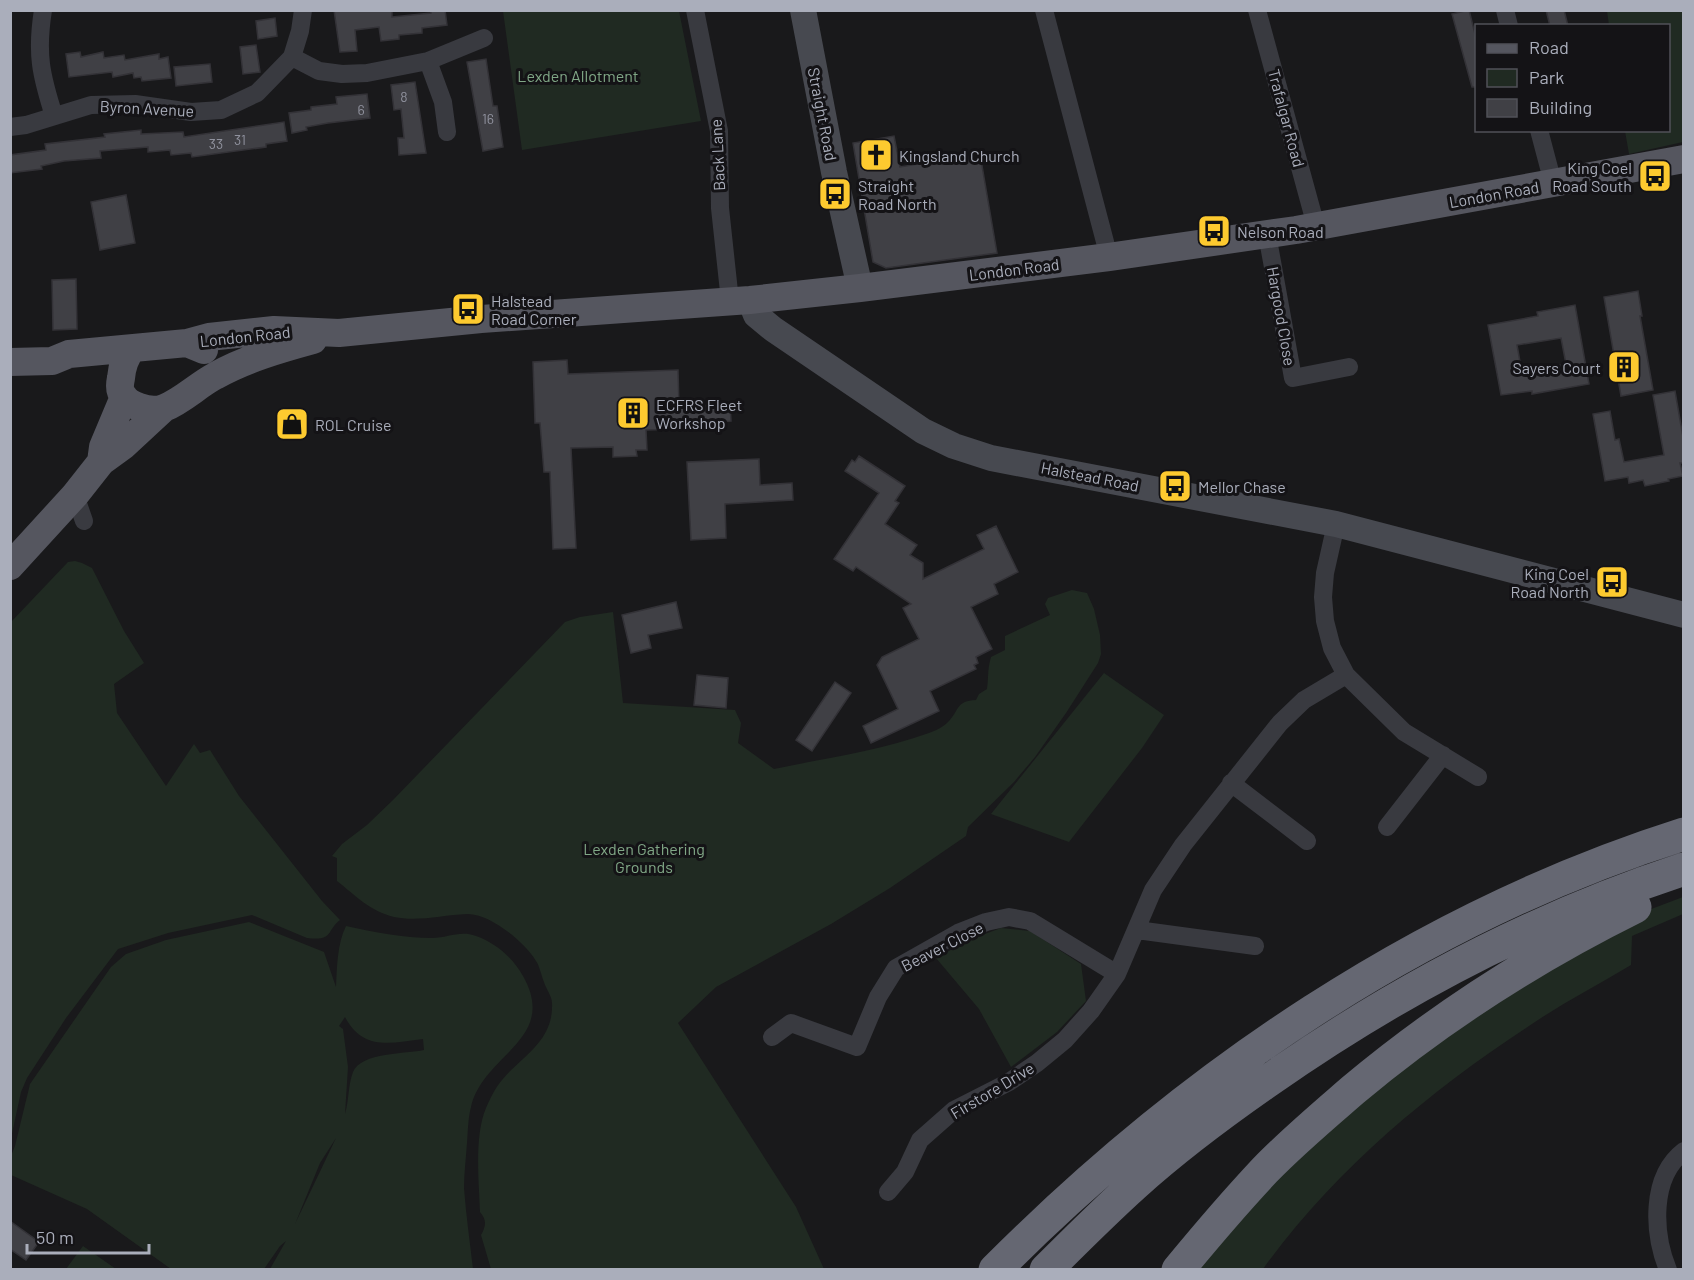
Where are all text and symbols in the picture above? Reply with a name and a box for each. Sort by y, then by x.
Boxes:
legend [1475,24,1670,132]
text: Road [1529,36,1569,58]
park label: Lexden Allotment [517,66,639,85]
street label: Straight Road [805,66,841,162]
text: Park [1529,66,1564,88]
street label: Trafalgar Road [1265,67,1309,169]
house number: 8 [400,88,408,105]
street label: Byron Avenue [99,96,195,120]
text: Building [1529,96,1592,118]
house number: 6 [357,101,365,118]
house number: 16 [482,110,494,127]
street label: Back Lane [706,119,728,191]
house number: 31 [234,131,246,148]
house number: 33 [209,135,223,152]
church icon: Kingsland Church [858,137,894,173]
place label: Kingsland Church [899,146,1020,165]
place label: King Coel Road South [1552,158,1632,195]
bus stop icon: King Coel Road South [1637,158,1673,194]
bus stop icon: Straight Road North [817,176,853,212]
place label: Straight Road North [858,176,937,213]
street label: London Road [1448,177,1540,211]
bus stop icon: Nelson Road [1196,213,1232,249]
place label: Nelson Road [1237,222,1324,241]
street label: London Road [968,254,1060,284]
street label: Hargood Close [1264,265,1300,367]
bus stop icon: Halstead Road Corner [450,291,486,327]
place label: Halstead Road Corner [491,291,577,328]
street label: London Road [199,322,291,350]
building icon: Sayers Court [1606,349,1642,385]
place label: Sayers Court [1512,358,1601,377]
building icon: ECFRS Fleet Workshop [615,395,651,431]
place label: ECFRS Fleet Workshop [656,395,742,432]
shop icon: ROL Cruise [274,406,310,442]
place label: ROL Cruise [315,415,391,434]
street label: Halstead Road [1039,457,1141,495]
bus stop icon: Mellor Chase [1157,468,1193,504]
place label: Mellor Chase [1198,477,1286,496]
place label: King Coel Road North [1510,564,1589,601]
bus stop icon: King Coel Road North [1594,564,1630,600]
park label: Lexden Gathering Grounds [583,839,705,876]
street label: Beaver Close [898,917,986,975]
street label: Firstore Drive [947,1058,1037,1122]
scale bar [27,1217,148,1255]
text: 50 m [36,1226,74,1248]

